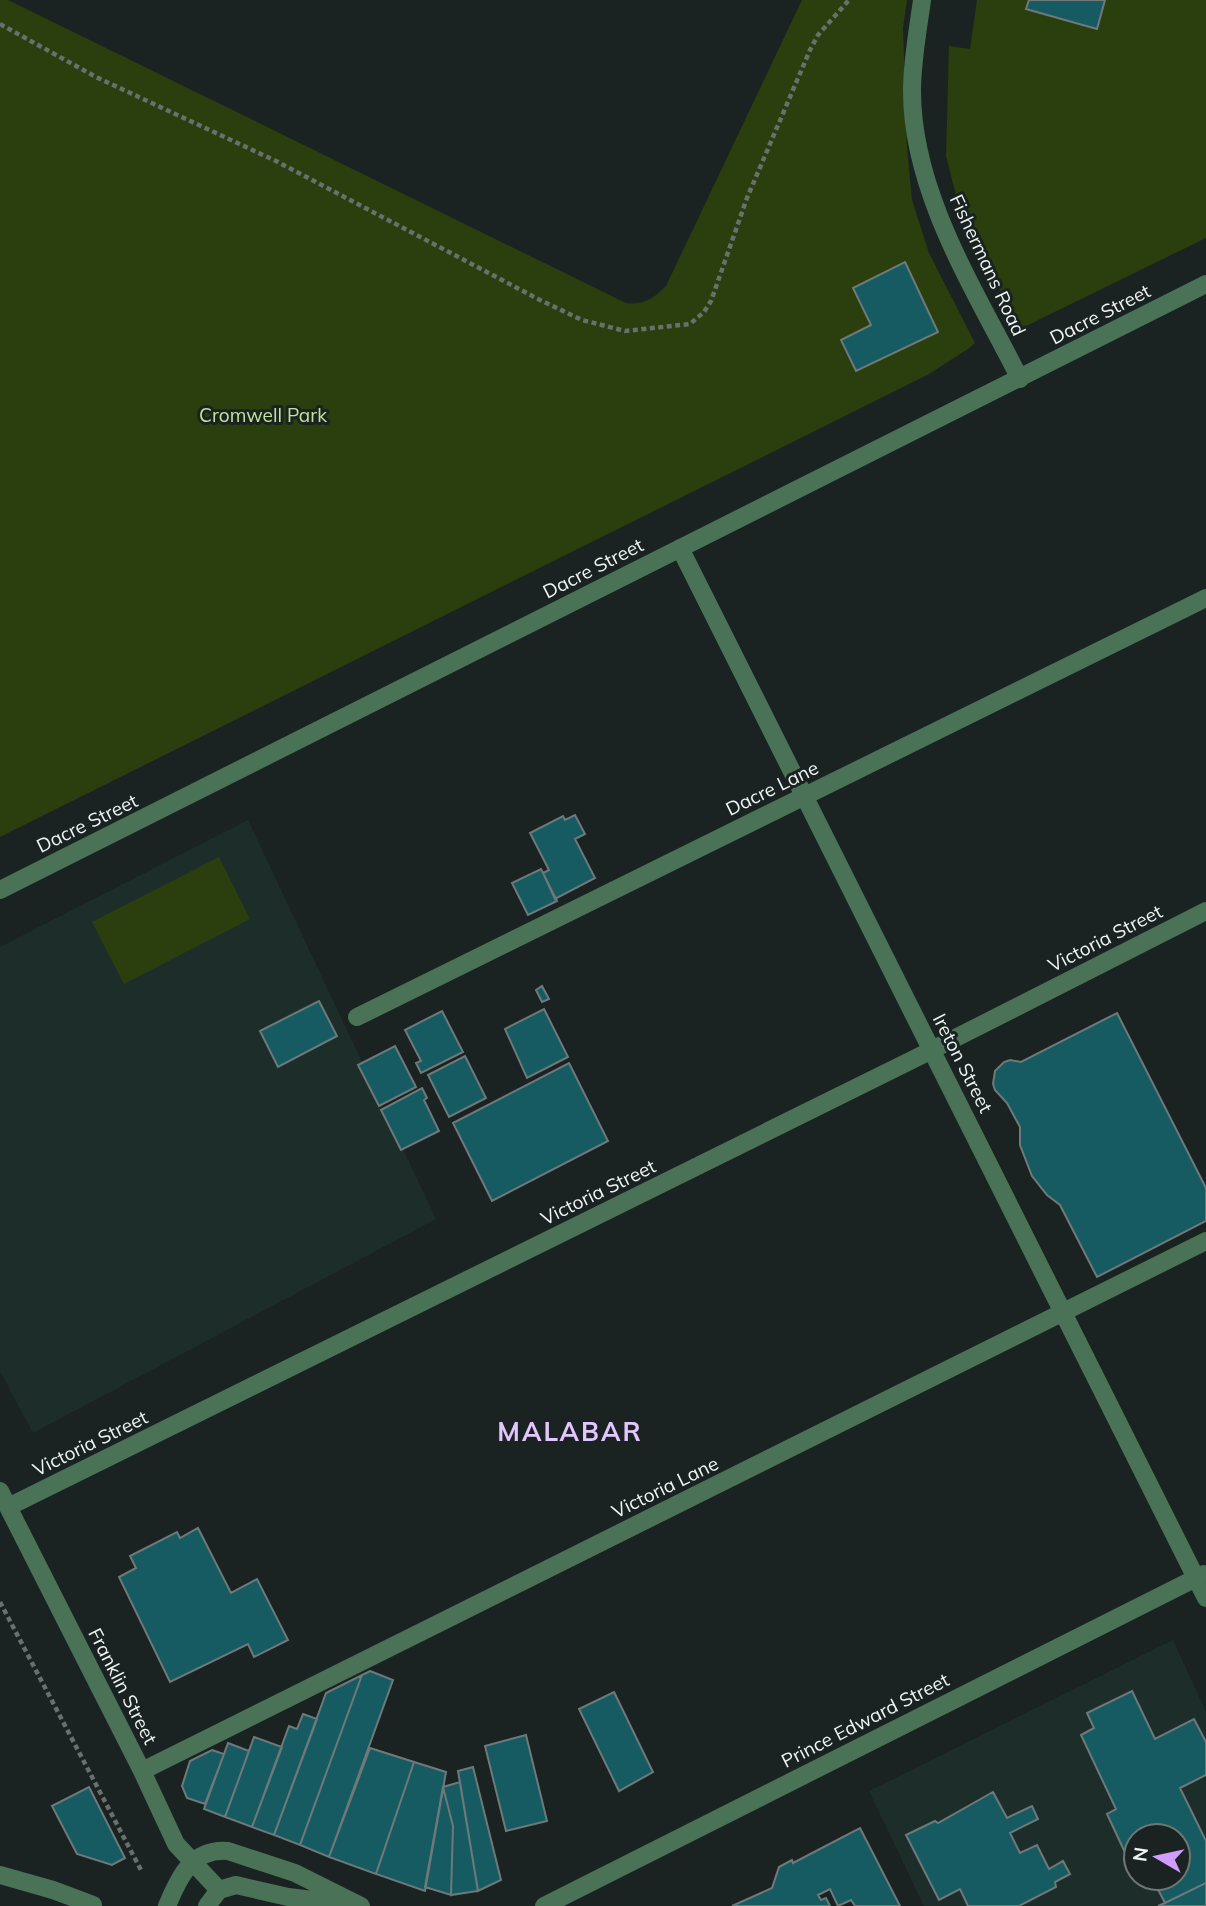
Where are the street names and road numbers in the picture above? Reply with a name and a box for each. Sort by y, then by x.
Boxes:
street label: Fishermans Road [945,191,1031,339]
street label: Dacre Street [1046,278,1155,350]
street label: Dacre Street [539,532,648,604]
street label: Dacre Lane [722,755,822,821]
street label: Dacre Street [32,788,142,858]
street label: Victoria Street [1044,899,1166,977]
street label: Ireton Street [928,1009,998,1117]
street label: Victoria Street [537,1154,660,1230]
street label: Victoria Street [29,1405,152,1481]
street label: Victoria Lane [608,1451,722,1523]
street label: Franklin Street [83,1624,163,1748]
street label: Prince Edward Street [777,1667,953,1773]

